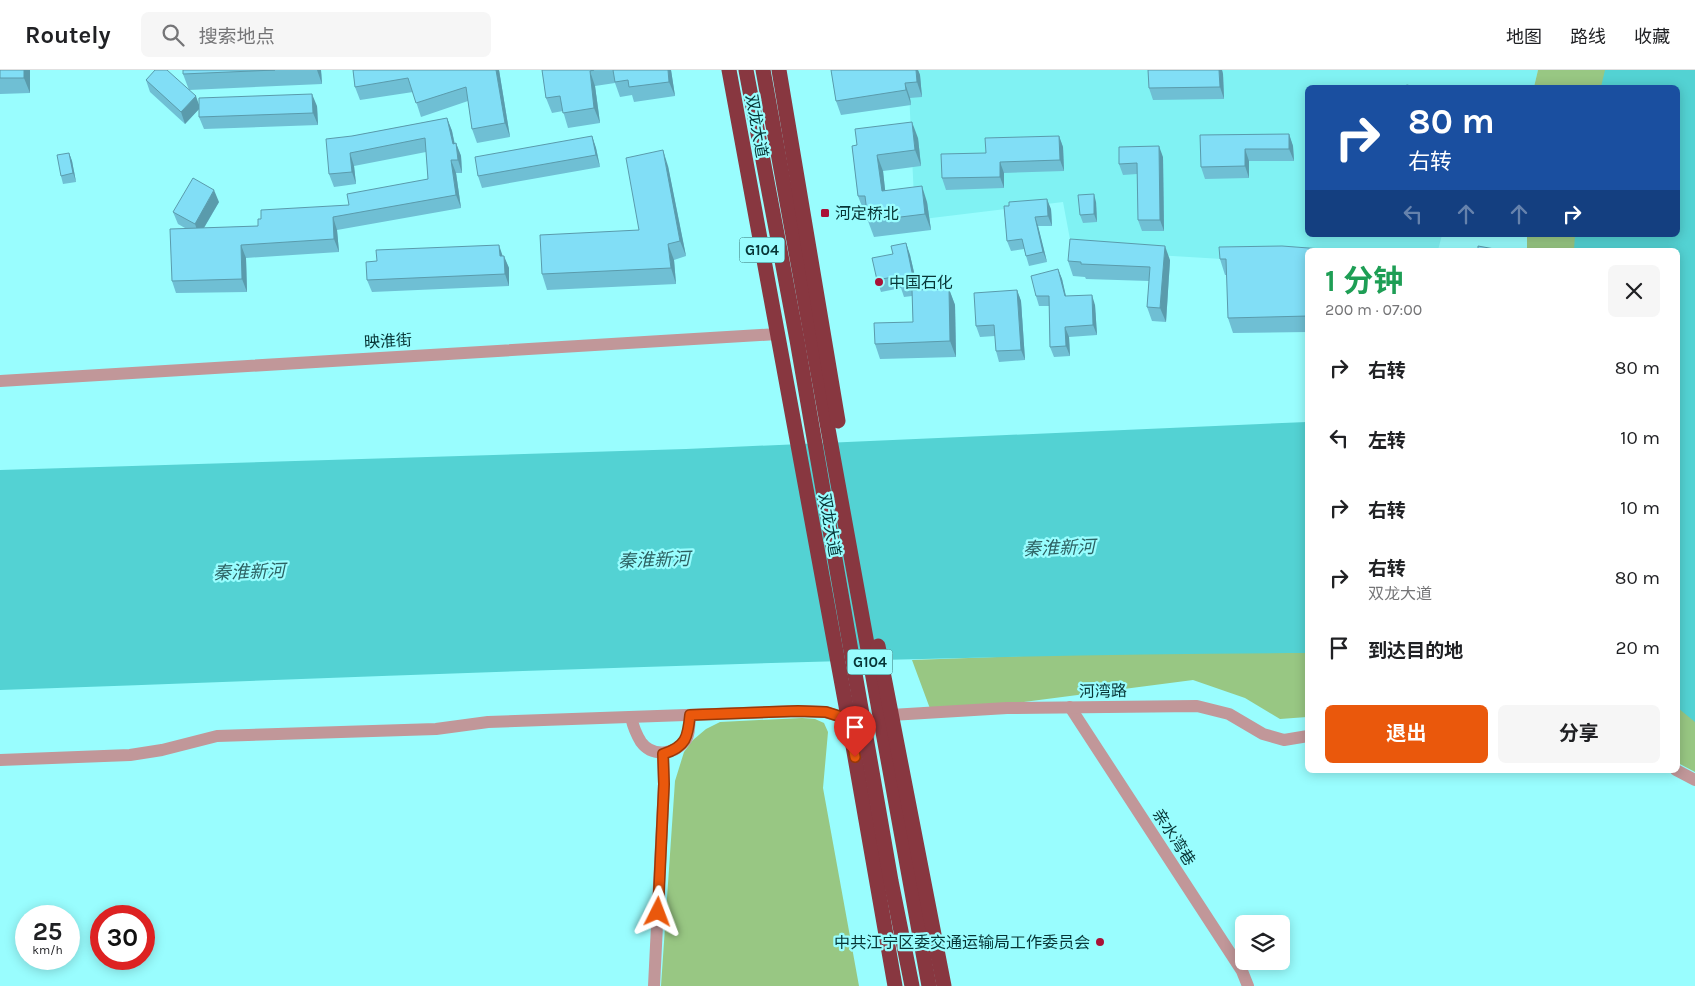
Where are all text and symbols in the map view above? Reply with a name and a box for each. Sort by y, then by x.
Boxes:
search box [141,12,491,57]
text: Routely [25,21,111,49]
icon: search [159,21,187,49]
text: 搜索地点 [199,26,275,48]
text: 地图 [1506,26,1542,48]
text: 路线 [1570,26,1606,48]
text: 收藏 [1634,26,1670,48]
street label: 双龙大道 [742,93,772,159]
text: 80 m [1408,101,1495,142]
icon: right [1325,105,1390,170]
text: 右转 [1408,149,1452,175]
icon: left [1399,200,1427,228]
icon: ahead [1452,200,1480,228]
icon: ahead [1505,200,1533,228]
icon: right [1558,200,1586,228]
place label: 河定桥北 [835,204,899,223]
marker: 河定桥北 [819,207,831,219]
road number: G104 [740,238,784,262]
text: 1 分钟 [1325,263,1403,299]
button: close [1608,265,1660,317]
place label: 中国石化 [889,273,953,292]
marker: 中国石化 [873,276,885,288]
text: 200 m · 07:00 [1325,300,1422,319]
street label: 映淮街 [364,330,412,352]
icon: right [1325,354,1353,382]
text: 80 m [1615,357,1660,379]
text: 右转 [1368,360,1406,382]
icon: left [1325,424,1353,452]
text: 10 m [1620,427,1660,449]
text: 左转 [1368,430,1406,452]
street label: 双龙大道 [815,492,845,558]
icon: right [1325,494,1353,522]
text: 10 m [1620,497,1660,519]
text: 右转 [1368,500,1406,522]
water label: 秦淮新河 [1023,536,1098,560]
water label: 秦淮新河 [618,548,693,572]
text: 右转 [1368,558,1406,580]
water label: 秦淮新河 [213,560,288,584]
icon: right [1325,564,1353,592]
text: 80 m [1615,567,1660,589]
text: 双龙大道 [1368,584,1432,603]
icon: arrive [1325,634,1353,662]
text: 20 m [1615,637,1660,659]
text: 到达目的地 [1368,640,1463,662]
road number: G104 [848,650,892,674]
street label: 河湾路 [1079,681,1127,701]
button: 退出 [1325,705,1488,763]
button: 分享 [1498,705,1660,763]
pin [834,706,876,757]
icon: arrive [841,713,869,741]
street label: 亲水湾巷 [1149,805,1199,869]
position arrow [631,885,683,937]
speed limit sign: 30 [90,905,155,970]
map controls [1235,915,1290,970]
button: layers [1235,915,1290,970]
text: 25 [33,917,62,946]
place label: 中共江宁区委交通运输局工作委员会 [834,933,1090,952]
marker: 中共江宁区委交通运输局工作委员会 [1094,936,1106,948]
text: km/h [32,943,63,957]

